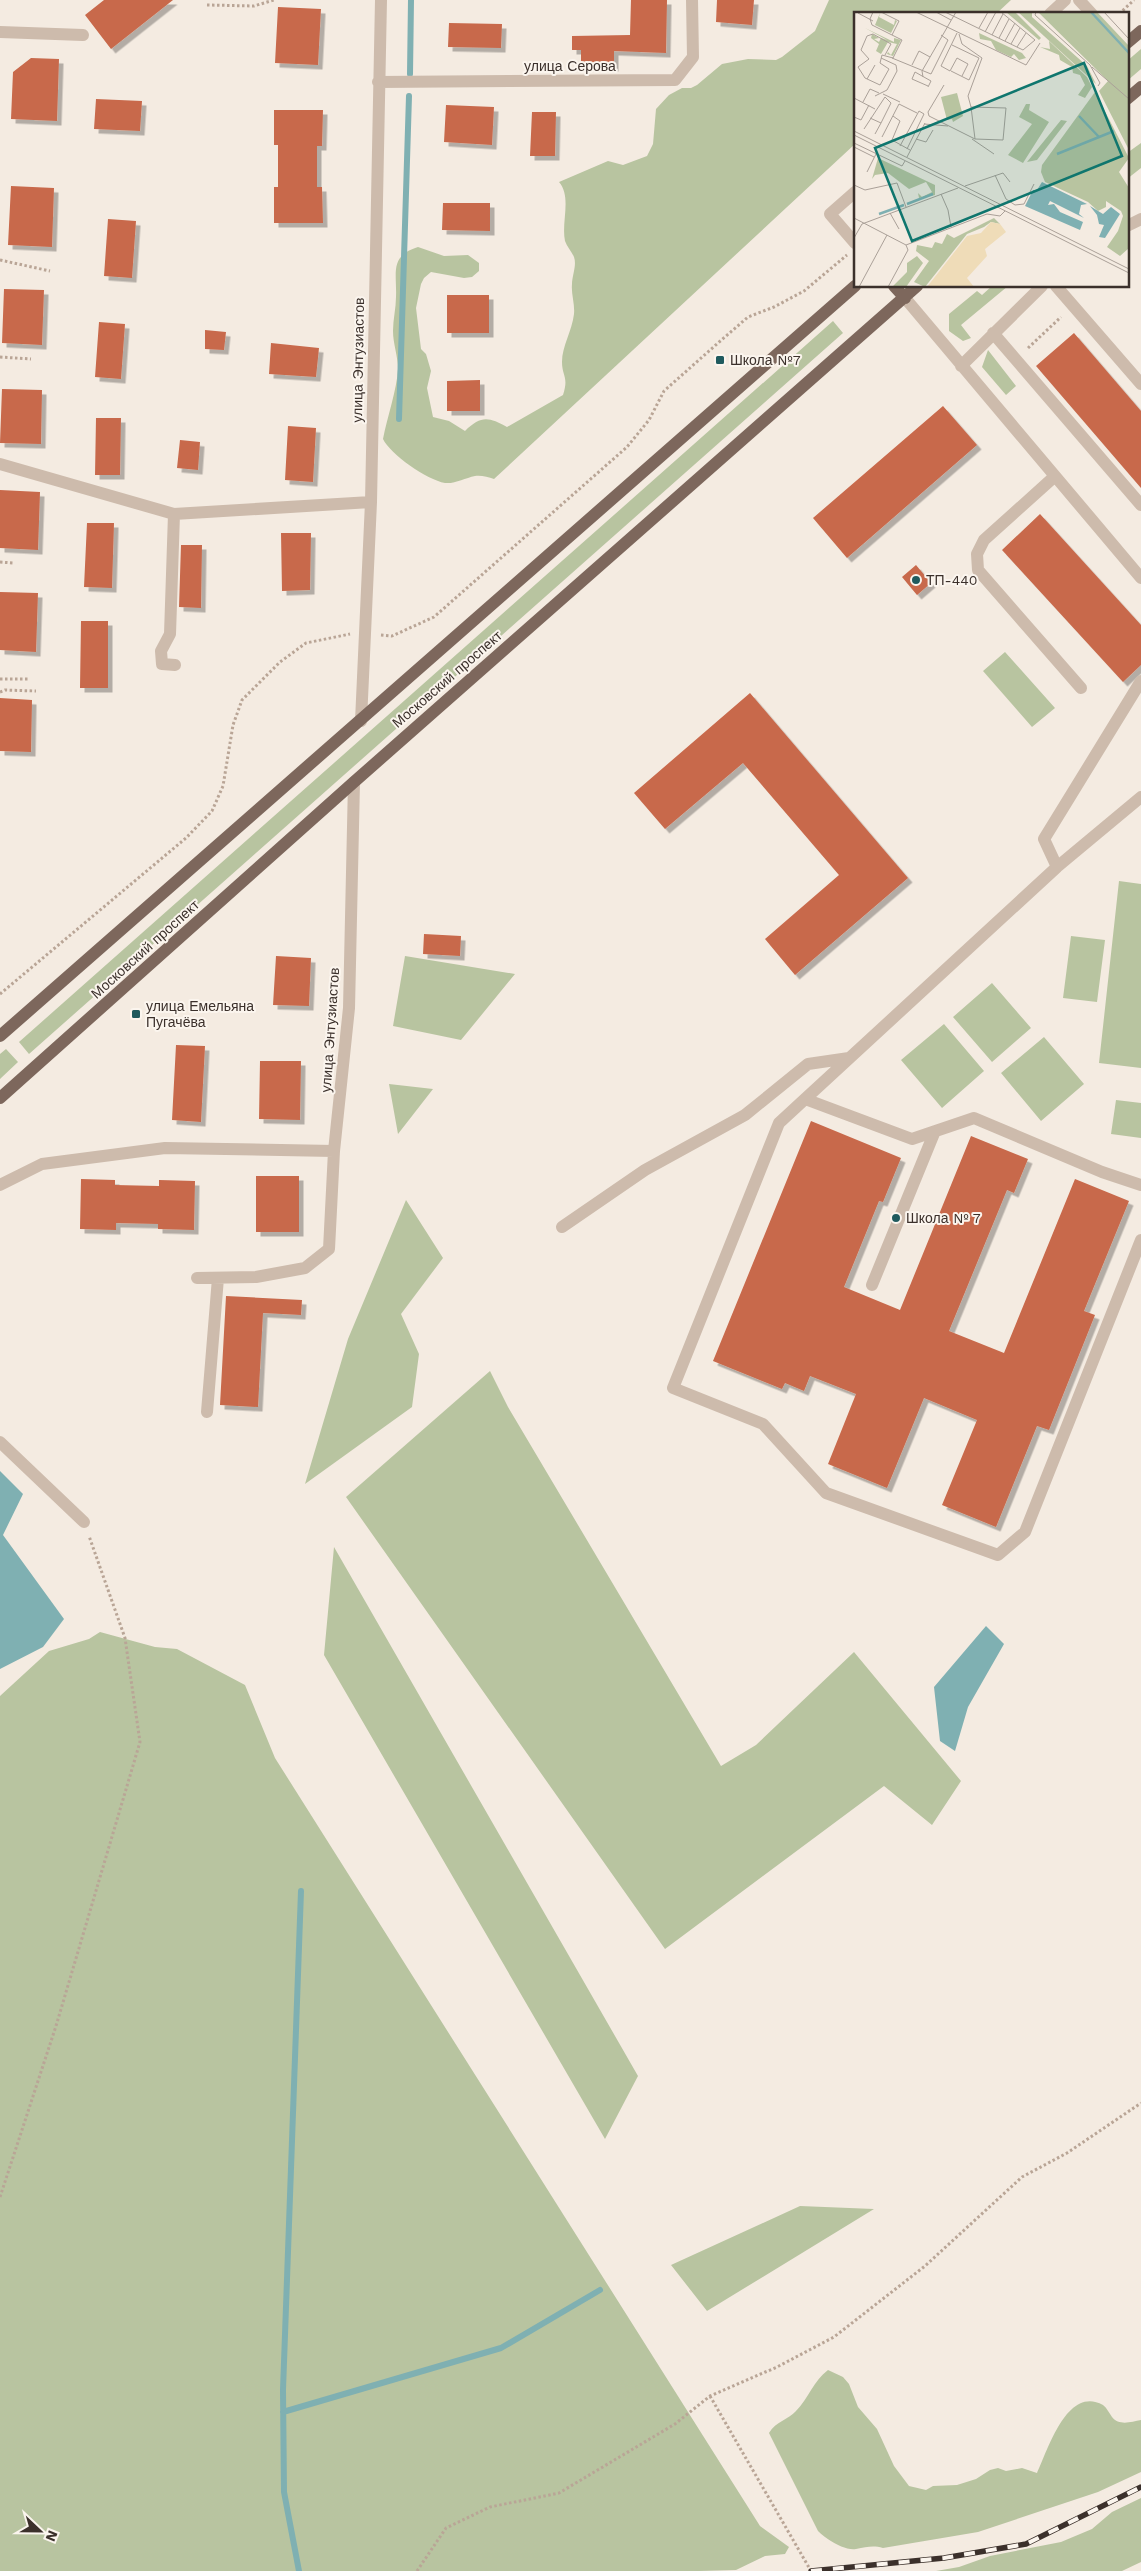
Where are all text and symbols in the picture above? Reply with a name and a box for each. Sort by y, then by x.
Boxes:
inset map [854,12,1128,288]
street label: улица Серова [524,58,616,74]
street label: улица Энтузиастов [349,297,367,423]
place label: Школа №7 [730,352,801,368]
marker: Школа №7 [714,354,726,366]
place label: ТП-440 [926,572,978,588]
marker: ТП-440 [910,574,922,586]
street label: Московский проспект [389,627,505,731]
street label: Московский проспект [88,896,203,1002]
street label: улица Энтузиастов [318,967,342,1093]
place label: улица Емельяна Пугачёва [146,998,254,1030]
marker: улица Емельяна Пугачёва [130,1008,142,1020]
place label: Школа № 7 [906,1210,981,1226]
marker: Школа № 7 [890,1212,902,1224]
north arrow [15,2506,65,2556]
text: N [43,2528,61,2544]

